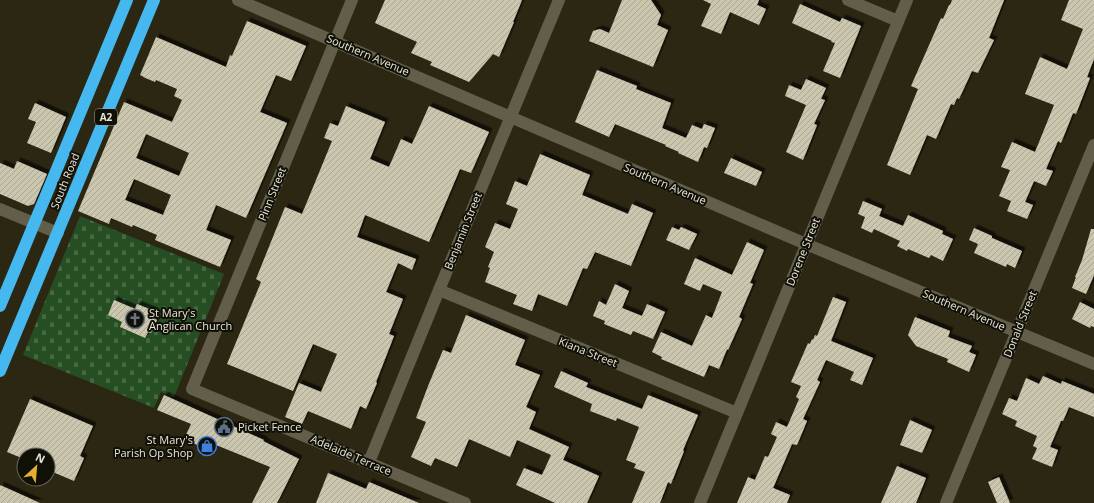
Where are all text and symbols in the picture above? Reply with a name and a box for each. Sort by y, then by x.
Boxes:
street label: Southern Avenue [324,30,412,79]
road number: A2 [95,109,117,125]
street label: South Road [46,151,83,211]
street label: Southern Avenue [621,159,709,208]
street label: Pinn Street [254,165,289,223]
street label: Benjamin Street [440,190,485,272]
street label: Dorene Street [782,216,823,288]
street label: Southern Avenue [920,285,1008,334]
street label: Donald Street [999,288,1040,359]
place label: St Mary's Anglican Church [149,305,232,333]
church icon: St Mary's Anglican Church [124,308,146,330]
street label: Kiana Street [557,333,620,370]
public building icon: Picket Fence [213,416,235,438]
place label: Picket Fence [238,419,301,434]
street label: Adelaide Terrace [309,431,394,478]
place label: St Mary's Parish Op Shop [114,432,193,460]
shop icon: St Mary's Parish Op Shop [196,435,218,457]
north arrow [16,447,56,487]
text: N [33,449,48,466]

